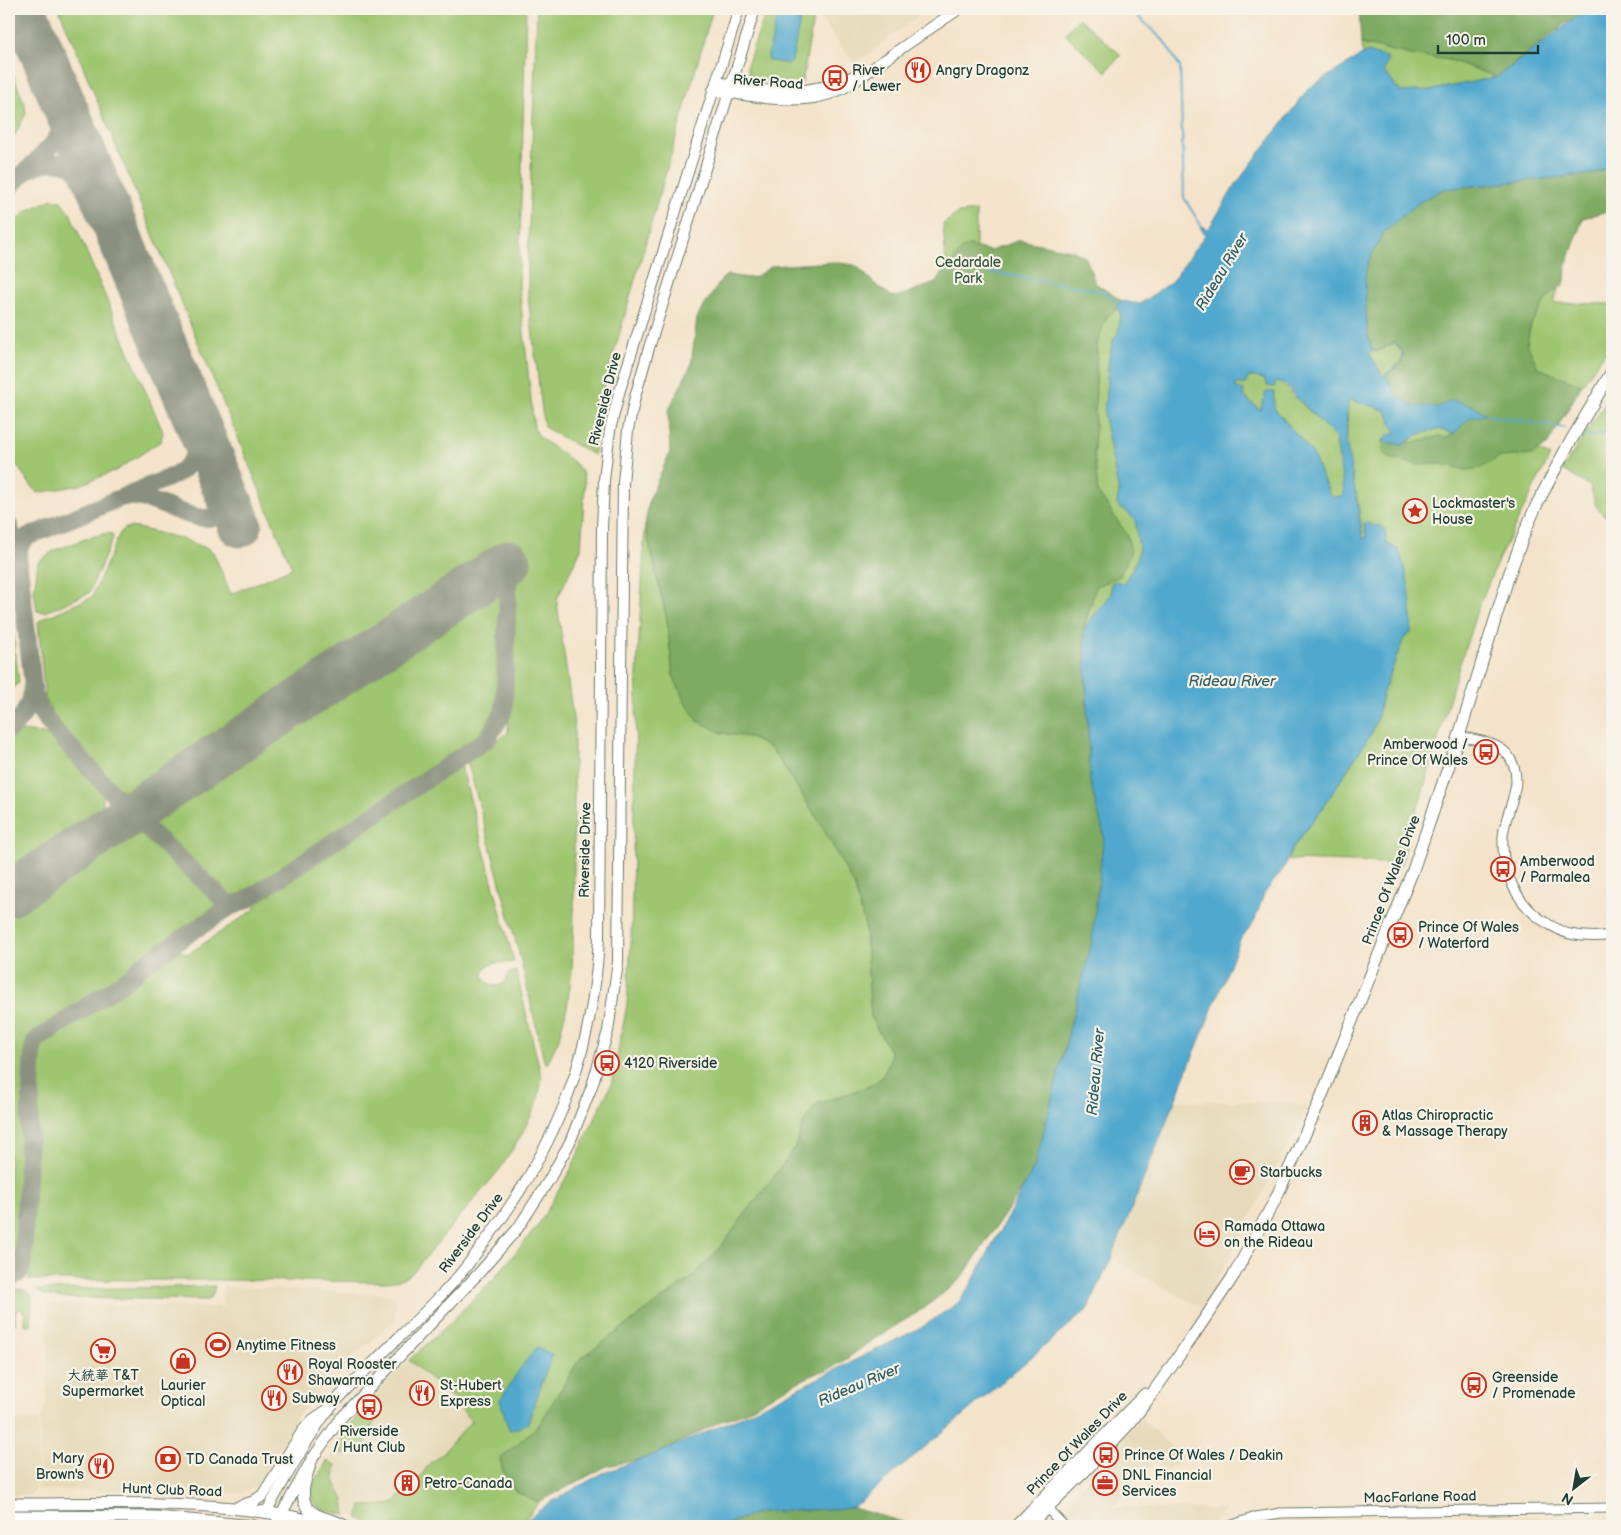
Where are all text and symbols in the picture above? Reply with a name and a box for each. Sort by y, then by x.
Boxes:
scale bar [1438,22,1538,54]
text: 100 m [1446,31,1486,50]
restaurant icon: Angry Dragonz [905,57,931,83]
place label: River / Lewer [852,62,902,95]
place label: Angry Dragonz [936,62,1029,79]
bus stop icon: River / Lewer [822,65,848,91]
street label: River Road [732,71,804,93]
water label: Rideau River [1191,228,1253,314]
park label: Cedardale Park [935,254,1001,287]
street label: Riverside Drive [585,350,625,448]
place label: Lockmaster's House [1432,495,1515,528]
place icon: Lockmaster's House [1402,498,1428,524]
water label: Rideau River [1189,672,1277,691]
place label: Amberwood / Prince Of Wales [1367,736,1468,769]
bus stop icon: Amberwood / Prince Of Wales [1473,739,1499,765]
street label: Riverside Drive [576,802,594,898]
street label: Prince Of Wales Drive [1358,813,1424,947]
place label: Amberwood / Parmalea [1520,853,1595,886]
bus stop icon: Amberwood / Parmalea [1490,856,1516,882]
place label: Prince Of Wales / Waterford [1418,919,1519,952]
bus stop icon: Prince Of Wales / Waterford [1387,922,1413,948]
water label: Rideau River [1083,1026,1109,1116]
bus stop icon: 4120 Riverside [594,1050,620,1076]
place label: 4120 Riverside [624,1055,717,1072]
place label: Atlas Chiropractic & Massage Therapy [1382,1107,1508,1140]
building icon: Atlas Chiropractic & Massage Therapy [1352,1110,1378,1136]
cafe icon: Starbucks [1229,1159,1255,1185]
place label: Starbucks [1260,1164,1322,1181]
street label: Riverside Drive [435,1190,507,1276]
place label: Ramada Ottawa on the Rideau [1224,1218,1325,1251]
hotel icon: Ramada Ottawa on the Rideau [1194,1221,1220,1247]
sports icon: Anytime Fitness [205,1332,231,1358]
place label: Anytime Fitness [236,1337,336,1354]
supermarket icon: 大統華 T&T Supermarket [90,1338,116,1364]
shop icon: Laurier Optical [170,1348,196,1374]
place label: Royal Rooster Shawarma [308,1356,397,1389]
restaurant icon: Royal Rooster Shawarma [277,1359,303,1385]
water label: Rideau River [815,1359,904,1411]
place label: 大統華 T&T Supermarket [62,1367,144,1400]
place label: Greenside / Promenade [1492,1369,1576,1402]
bus stop icon: Greenside / Promenade [1461,1372,1487,1398]
place label: Laurier Optical [160,1377,206,1410]
place label: St-Hubert Express [440,1377,502,1410]
restaurant icon: St-Hubert Express [409,1380,435,1406]
restaurant icon: Subway [261,1385,287,1411]
street label: Prince Of Wales Drive [1023,1388,1131,1498]
place label: Subway [292,1390,340,1407]
bus stop icon: Riverside / Hunt Club [356,1394,382,1420]
place label: Riverside / Hunt Club [333,1423,406,1456]
bus stop icon: Prince Of Wales / Deakin [1093,1442,1119,1468]
bank icon: TD Canada Trust [155,1446,181,1472]
place label: Prince Of Wales / Deakin [1124,1447,1283,1464]
place label: Mary Brown's [36,1450,85,1483]
place label: TD Canada Trust [186,1451,294,1468]
restaurant icon: Mary Brown's [88,1453,114,1479]
north arrow [1548,1462,1598,1512]
place label: DNL Financial Services [1122,1467,1212,1500]
building icon: Petro-Canada [394,1470,420,1496]
office icon: DNL Financial Services [1092,1470,1118,1496]
place label: Petro-Canada [424,1475,512,1492]
street label: Hunt Club Road [122,1480,222,1500]
street label: MacFarlane Road [1363,1488,1477,1506]
text: N [1559,1489,1576,1509]

